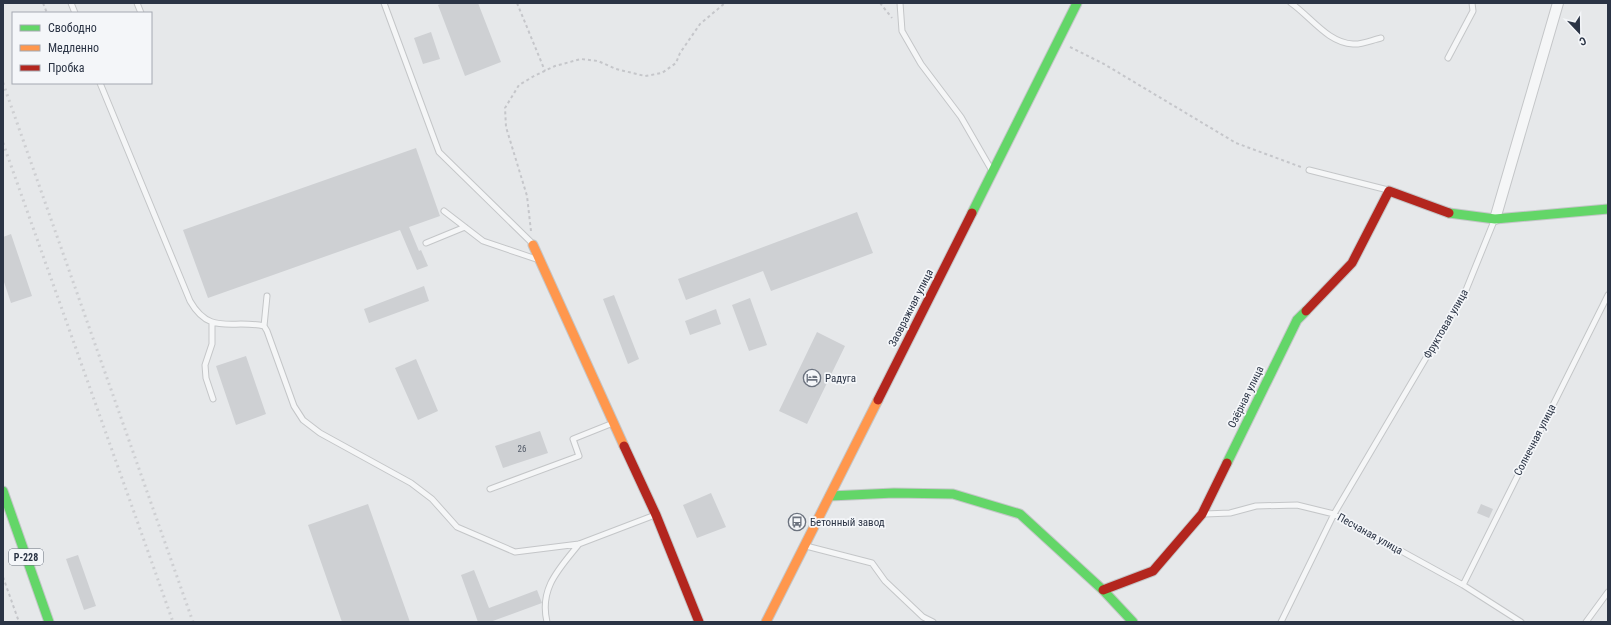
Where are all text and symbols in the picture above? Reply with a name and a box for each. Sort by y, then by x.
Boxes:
legend [12,12,152,84]
north arrow [1559,12,1599,52]
text: Свободно [48,21,97,35]
text: С [1577,34,1588,48]
text: Медленно [48,41,99,55]
text: Пробка [48,61,85,75]
street label: Заовражная улица [886,267,936,349]
street label: Фруктовая улица [1421,287,1471,361]
street label: Озёрная улица [1225,364,1267,430]
hotel icon: Радуга [802,368,822,388]
place label: Радуга [825,372,856,385]
street label: Солнечная улица [1511,402,1559,478]
house number: 26 [518,444,526,454]
street label: Песчаная улица [1335,511,1405,557]
bus stop icon: Бетонный завод [787,512,807,532]
place label: Бетонный завод [810,516,885,529]
road number: Р-228 [9,549,43,565]

